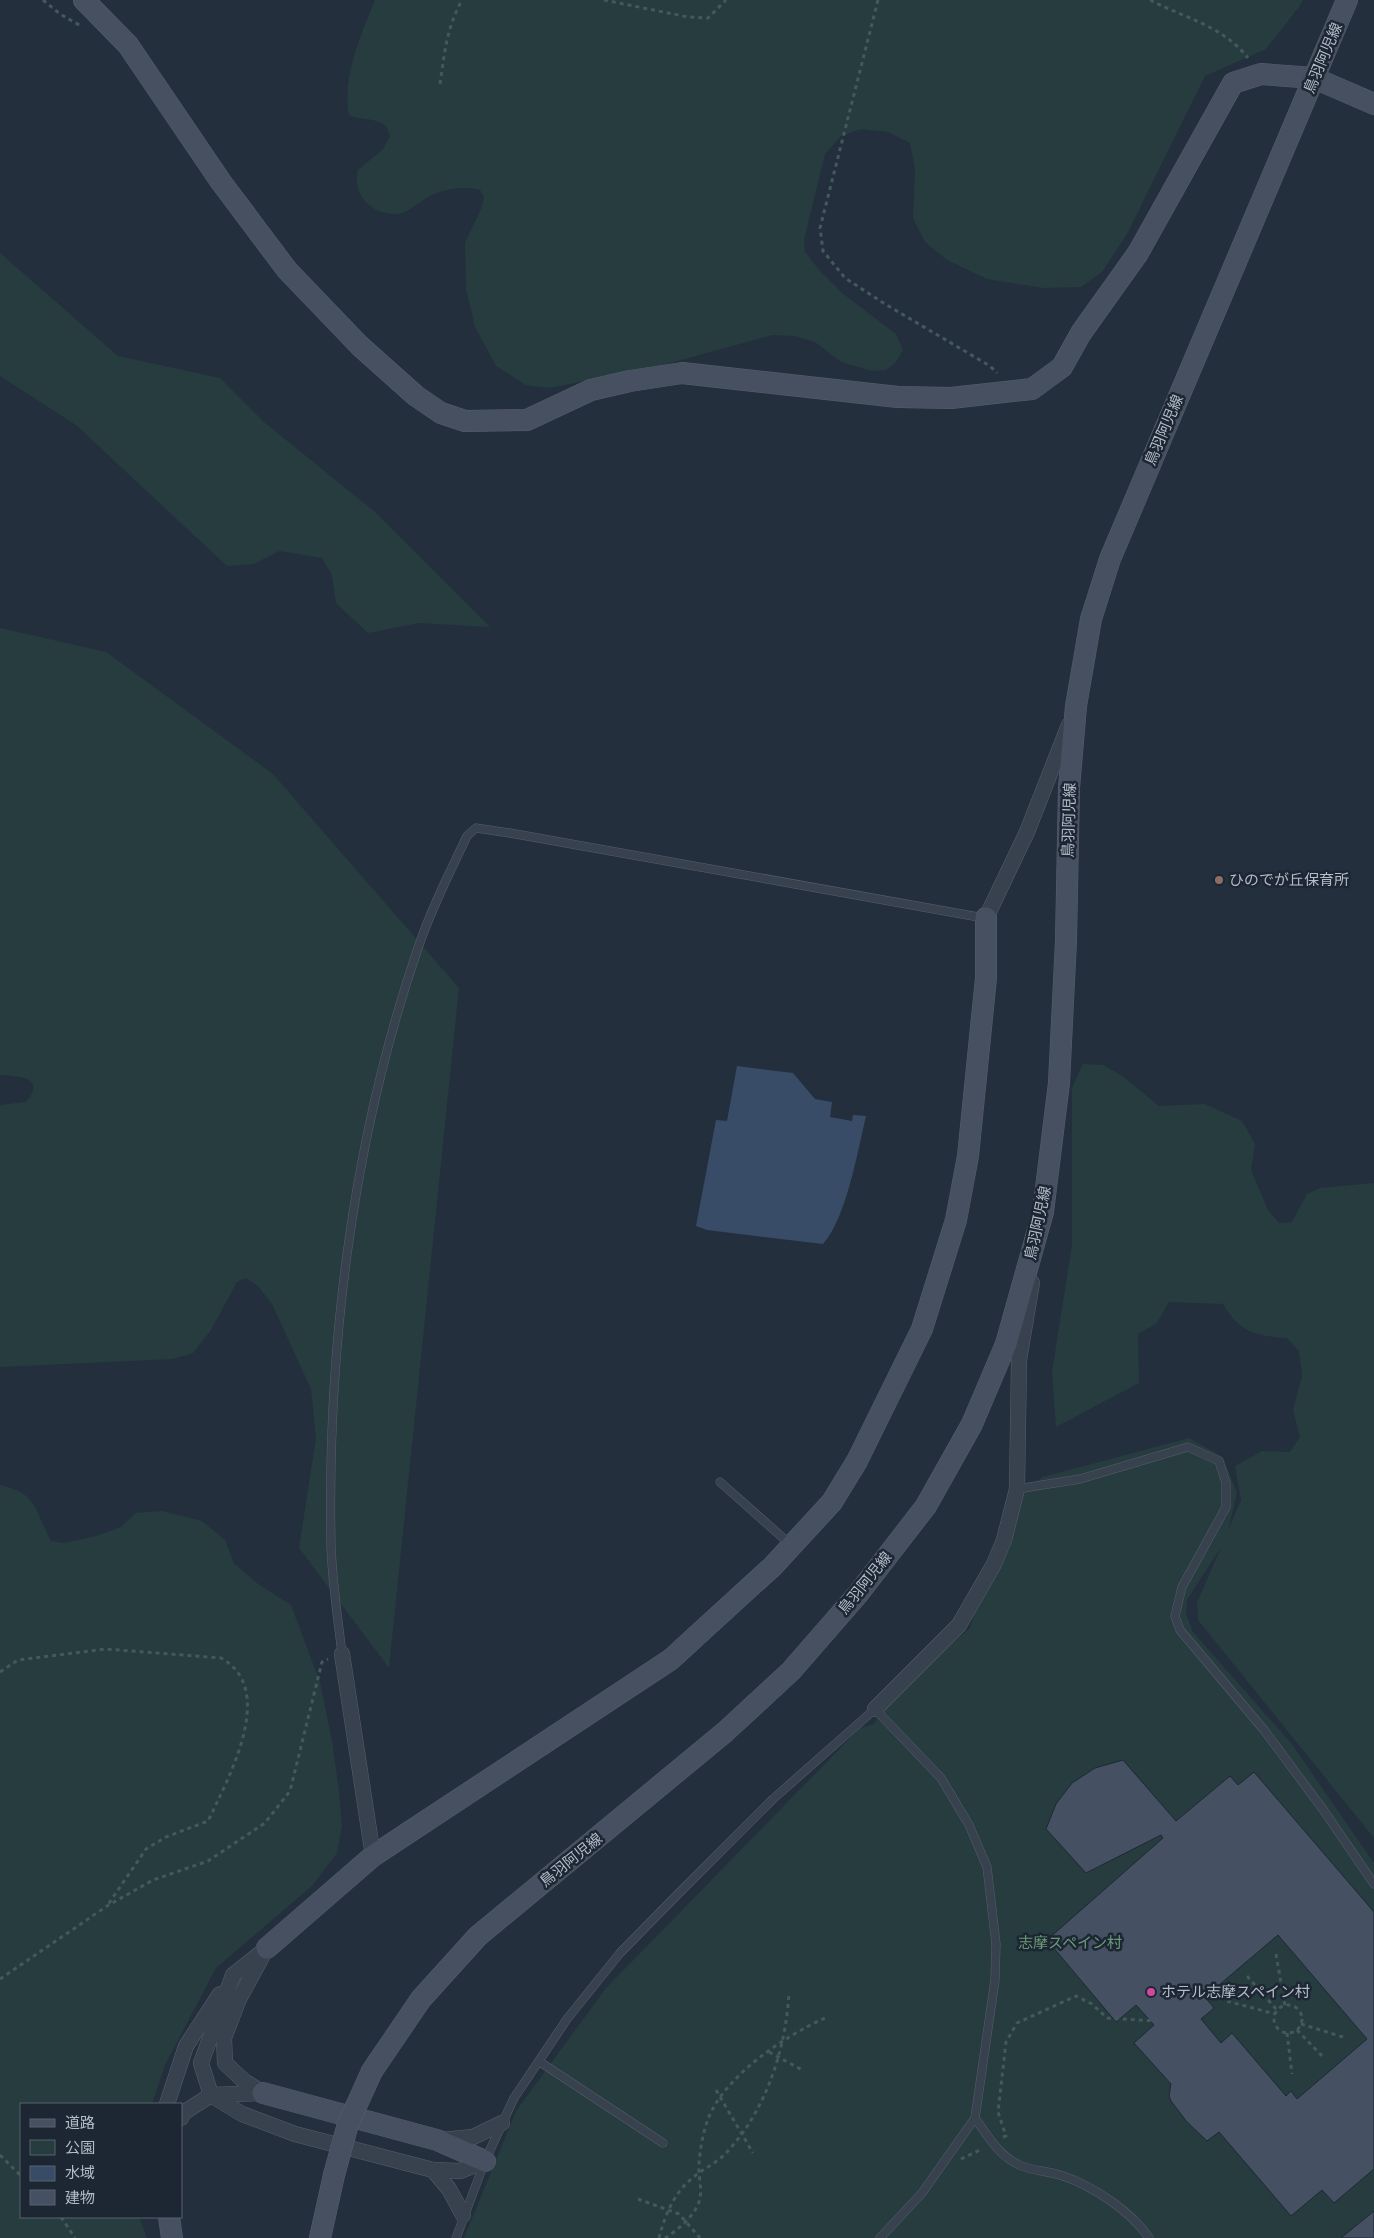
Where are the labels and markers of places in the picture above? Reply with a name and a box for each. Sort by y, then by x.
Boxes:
place label: ひのでが丘保育所 [1229,870,1349,889]
marker: ひのでが丘保育所 [1213,874,1225,886]
place label: ホテル志摩スペイン村 [1161,1982,1310,2001]
marker: ホテル志摩スペイン村 [1145,1986,1157,1998]

